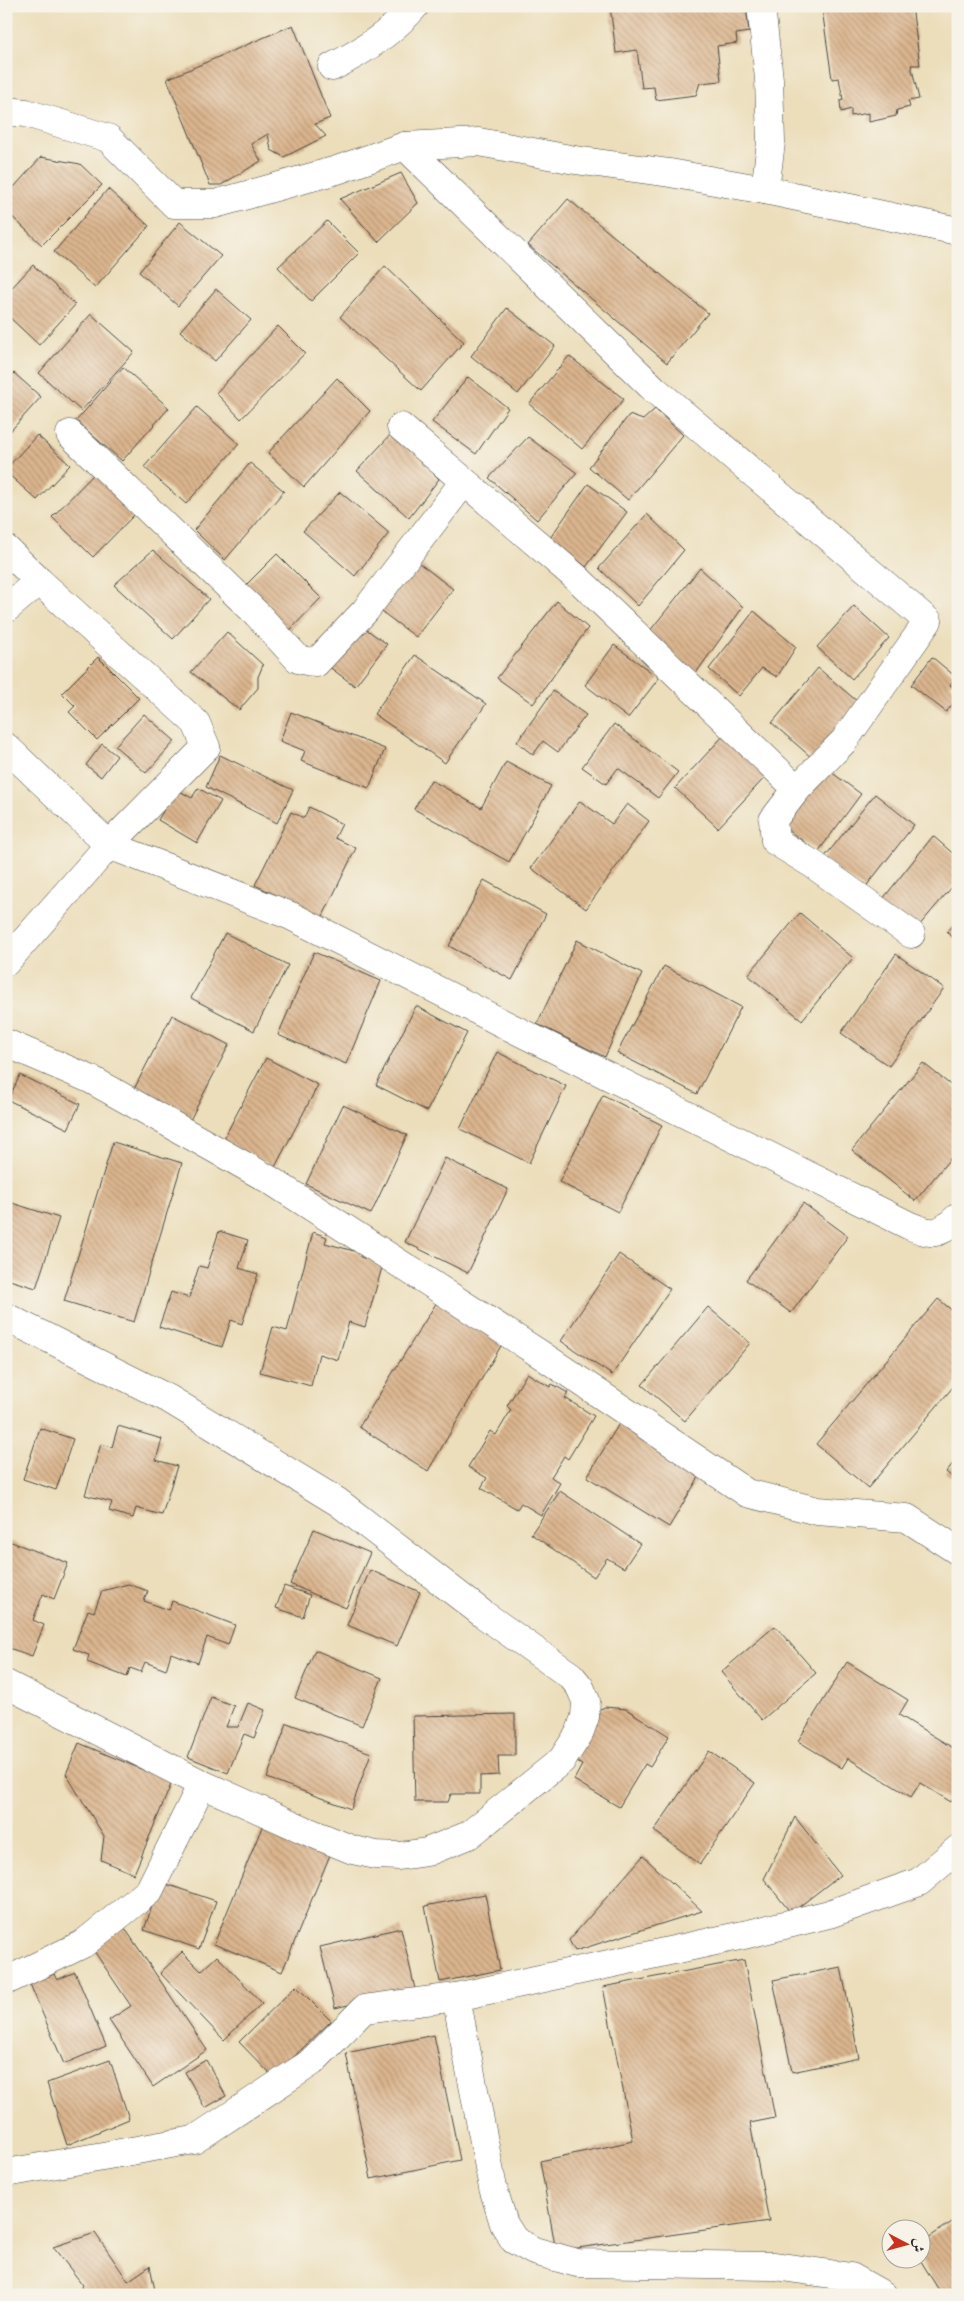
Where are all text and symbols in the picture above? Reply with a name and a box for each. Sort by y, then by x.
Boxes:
north arrow [882,2218,932,2268]
text: ش [908,2237,929,2253]

